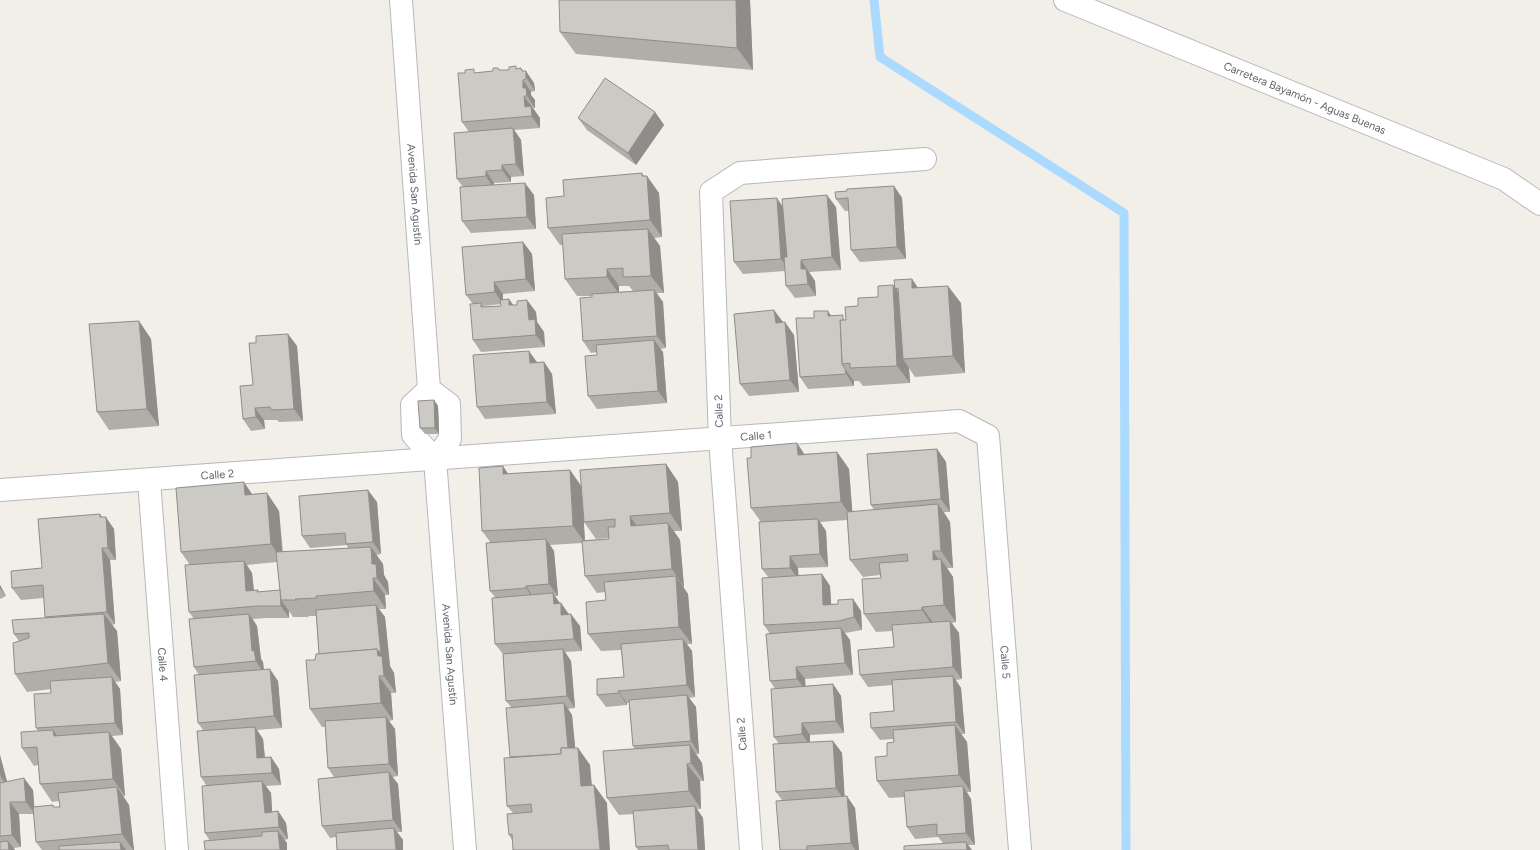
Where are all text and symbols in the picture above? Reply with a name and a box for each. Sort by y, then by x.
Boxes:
street label: Carretera Bayamón - Aguas Buenas [1222,59,1388,137]
street label: Avenida San Agustín [405,143,425,246]
street label: Calle 2 [712,394,726,428]
street label: Calle 1 [740,428,772,443]
street label: Calle 2 [200,467,235,482]
street label: Avenida San Agustín [440,603,460,706]
street label: Calle 5 [998,645,1013,679]
street label: Calle 4 [155,647,171,682]
street label: Calle 2 [734,717,750,751]

